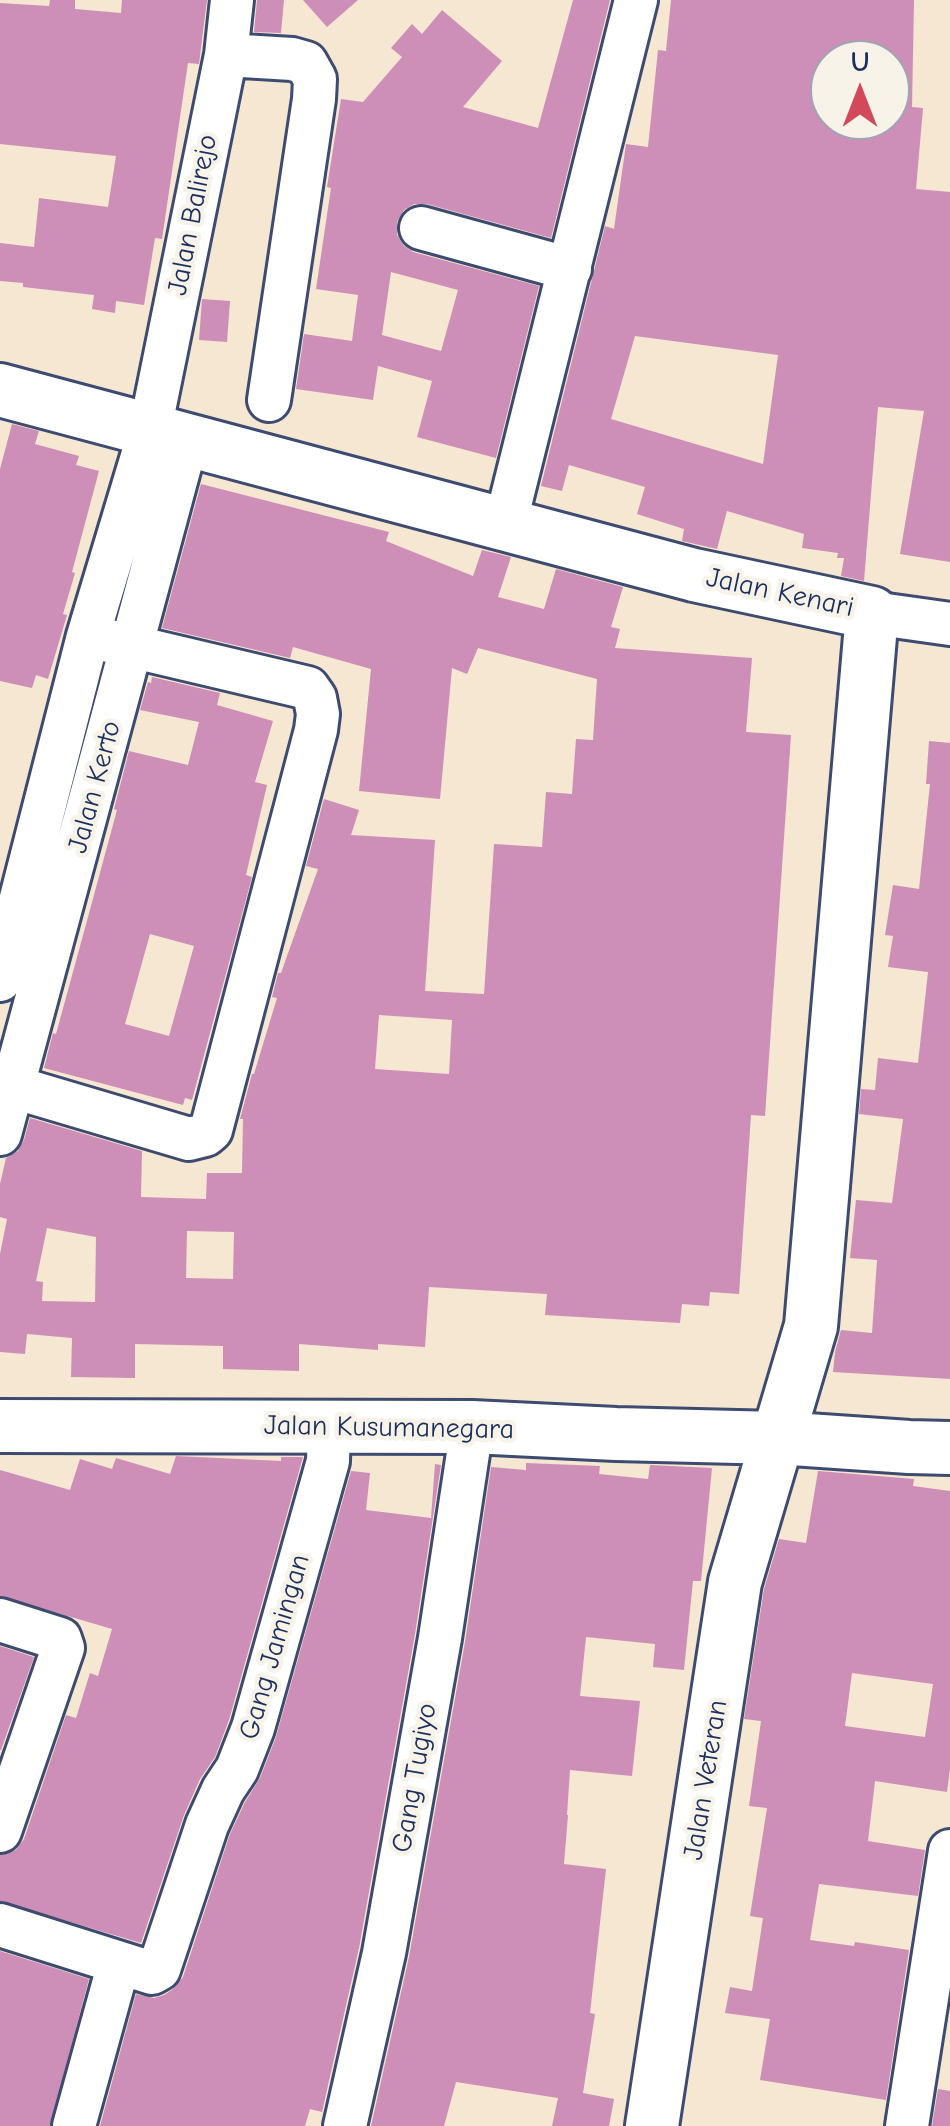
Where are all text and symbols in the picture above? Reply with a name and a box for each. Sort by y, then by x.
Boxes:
north arrow [810,40,910,140]
text: U [851,46,869,78]
street label: Jalan Balirejo [161,132,225,298]
street label: Jalan Kenari [703,561,857,625]
street label: Jalan Kerto [61,717,129,857]
street label: Jalan Kusumanegara [264,1409,514,1447]
street label: Gang Jamingan [233,1550,317,1744]
street label: Jalan Veteran [677,1697,735,1863]
street label: Gang Tugiyo [385,1701,445,1855]

